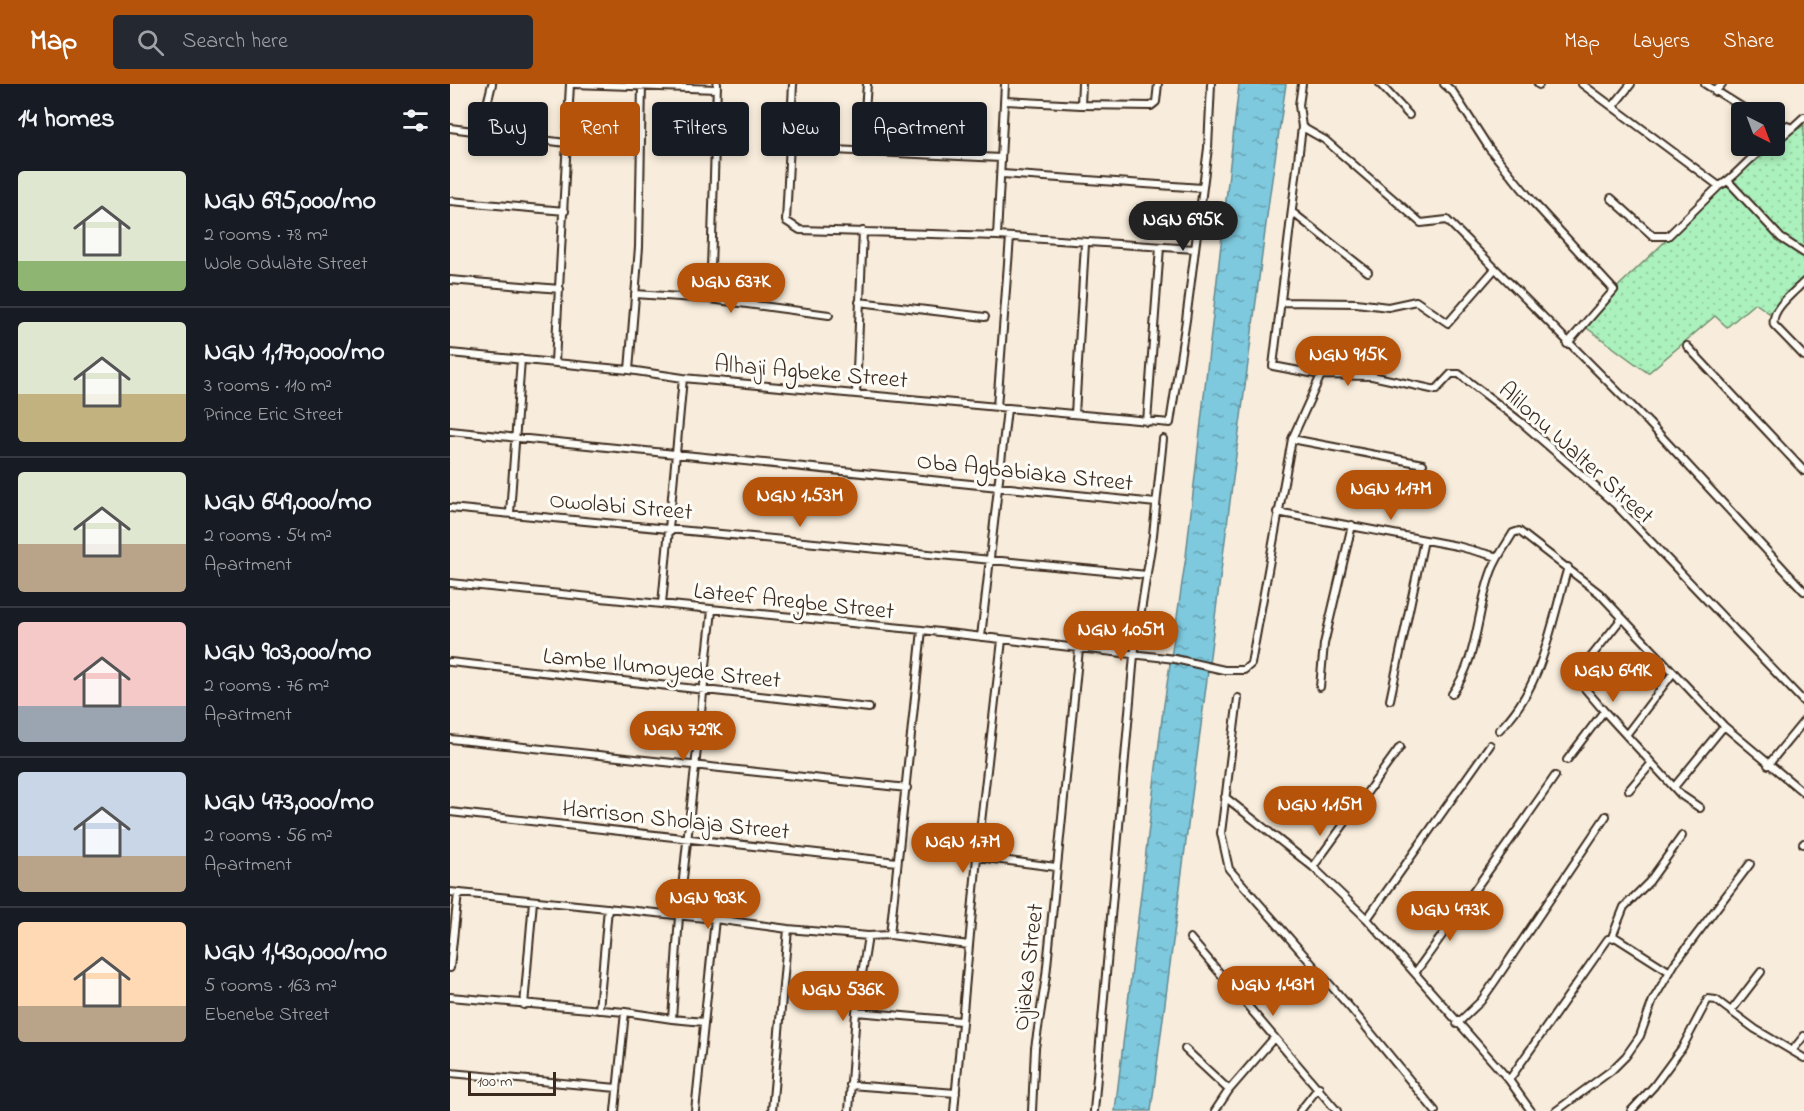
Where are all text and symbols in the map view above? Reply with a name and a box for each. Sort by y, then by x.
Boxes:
search box [113,15,533,69]
text: Map [30,22,77,63]
icon: search [134,26,167,59]
text: Search here [182,26,288,58]
text: Map [1564,27,1600,57]
text: Layers [1633,27,1690,57]
text: Share [1723,27,1774,57]
text: 14 homes [18,101,114,139]
chip: Buy [468,102,548,156]
chip: Rent [560,102,640,156]
chip: Filters [652,102,749,156]
chip: New [761,102,840,156]
chip: Apartment [852,102,987,156]
north arrow [1731,102,1785,156]
map controls [1731,102,1785,156]
icon: filters [399,104,432,137]
text: NGN 695,000/mo [204,183,376,221]
icon: home [66,195,138,267]
pin: NGN 695K [1121,201,1245,252]
text: NGN 695K [1143,206,1223,235]
text: 2 rooms · 78 m² [204,221,328,250]
text: Wole Odulate Street [204,250,368,279]
pin: NGN 637K [669,263,793,314]
text: NGN 637K [691,268,771,297]
text: NGN 1,170,000/mo [204,334,385,372]
pin: NGN 915K [1286,336,1410,387]
text: NGN 915K [1309,341,1387,370]
icon: home [66,346,138,418]
street label: Alhaji Agbeke Street [713,348,909,399]
text: 3 rooms · 110 m² [204,372,332,401]
street label: Alilonu Walter Street [1490,374,1661,534]
text: Prince Eric Street [204,401,343,430]
street label: Oba Agbabiaka Street [915,445,1135,502]
pin: NGN 1.17M [1322,470,1460,521]
text: NGN 1.17M [1350,475,1432,504]
pin: NGN 1.53M [731,477,869,528]
text: NGN 1.53M [757,482,843,511]
text: NGN 649,000/mo [204,484,372,522]
street label: Owolabi Street [548,484,694,531]
icon: home [66,496,138,568]
text: 2 rooms · 54 m² [204,522,332,551]
text: Apartment [204,551,292,580]
street label: Lateef Aregbe Street [692,575,896,630]
pin: NGN 1.05M [1052,611,1190,662]
text: NGN 1.05M [1077,616,1165,645]
text: NGN 903,000/mo [204,634,372,672]
street label: Lambe Ilumoyede Street [541,640,782,700]
icon: home [66,646,138,718]
pin: NGN 649K [1551,652,1675,703]
text: NGN 649K [1574,657,1652,686]
text: 2 rooms · 76 m² [204,672,329,701]
text: Apartment [204,701,292,730]
pin: NGN 729K [621,711,745,762]
text: NGN 729K [644,716,722,745]
text: NGN 473,000/mo [204,784,374,822]
pin: NGN 1.15M [1251,786,1389,837]
text: NGN 1.15M [1278,791,1362,820]
street label: Harrison Sholaja Street [560,792,791,851]
icon: home [66,796,138,868]
text: 2 rooms · 56 m² [204,822,333,851]
pin: NGN 1.7M [901,823,1025,874]
text: NGN 1.7M [925,828,1001,857]
text: Apartment [204,851,292,880]
pin: NGN 903K [646,879,770,930]
text: NGN 903K [669,884,747,913]
pin: NGN 473K [1388,891,1512,942]
text: NGN 473K [1411,896,1489,925]
street label: Ojiaka Street [1004,902,1055,1033]
text: NGN 1,430,000/mo [204,934,387,972]
icon: home [66,946,138,1018]
pin: NGN 1.43M [1204,966,1342,1017]
pin: NGN 536K [781,971,905,1022]
text: NGN 1.43M [1231,971,1315,1000]
text: 5 rooms · 163 m² [204,972,337,1001]
text: NGN 536K [802,976,884,1005]
text: Ebenebe Street [204,1001,329,1030]
scale bar [468,1069,556,1096]
text: 100 m [477,1070,512,1094]

